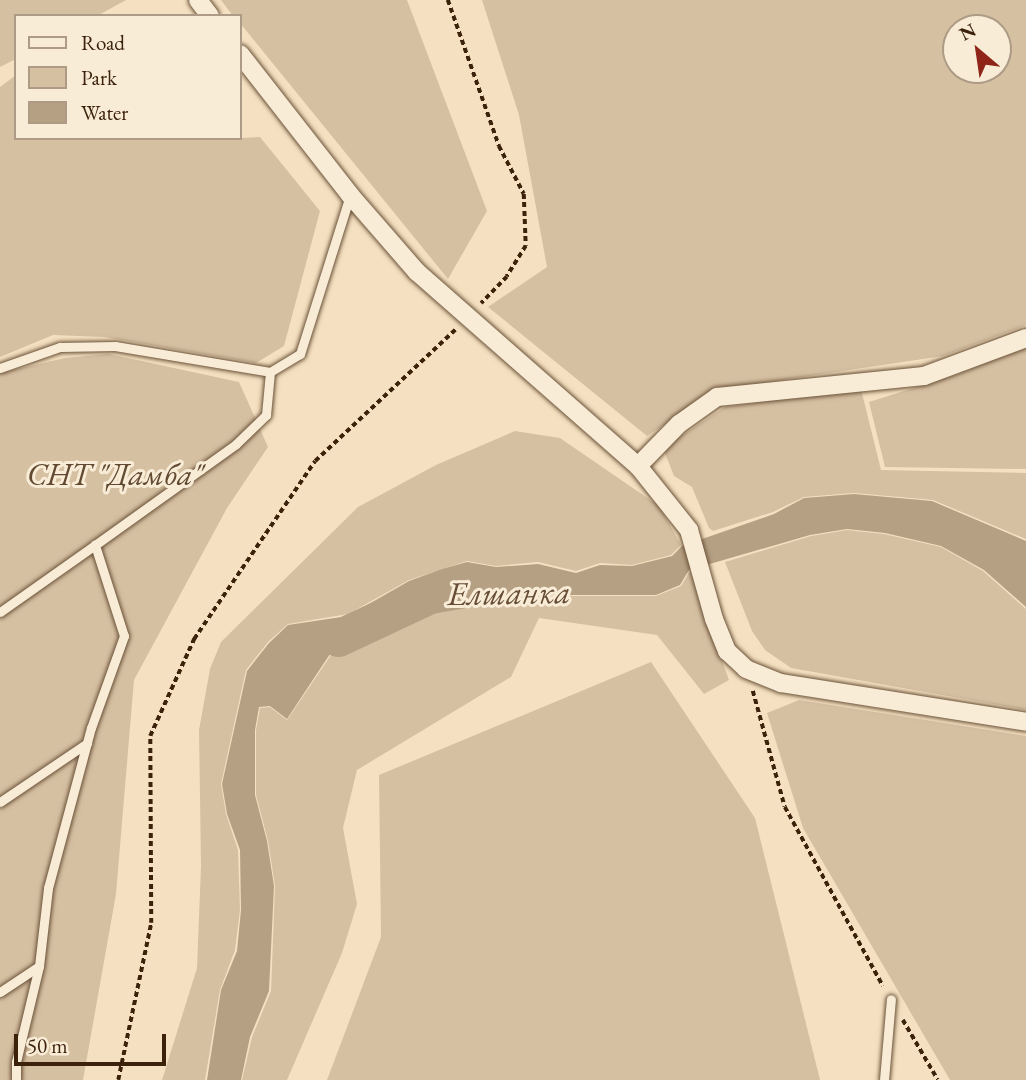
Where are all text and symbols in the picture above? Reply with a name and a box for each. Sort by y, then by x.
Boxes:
legend [14,14,242,140]
north arrow [942,14,1012,84]
text: N [955,17,980,47]
text: Road [81,29,125,56]
text: Park [81,64,117,91]
text: Water [81,99,128,126]
park label: СНТ "Дамба" [27,455,203,493]
water label: Елшанка [447,572,571,614]
scale bar [18,1020,170,1064]
text: 50 m [27,1032,68,1059]

